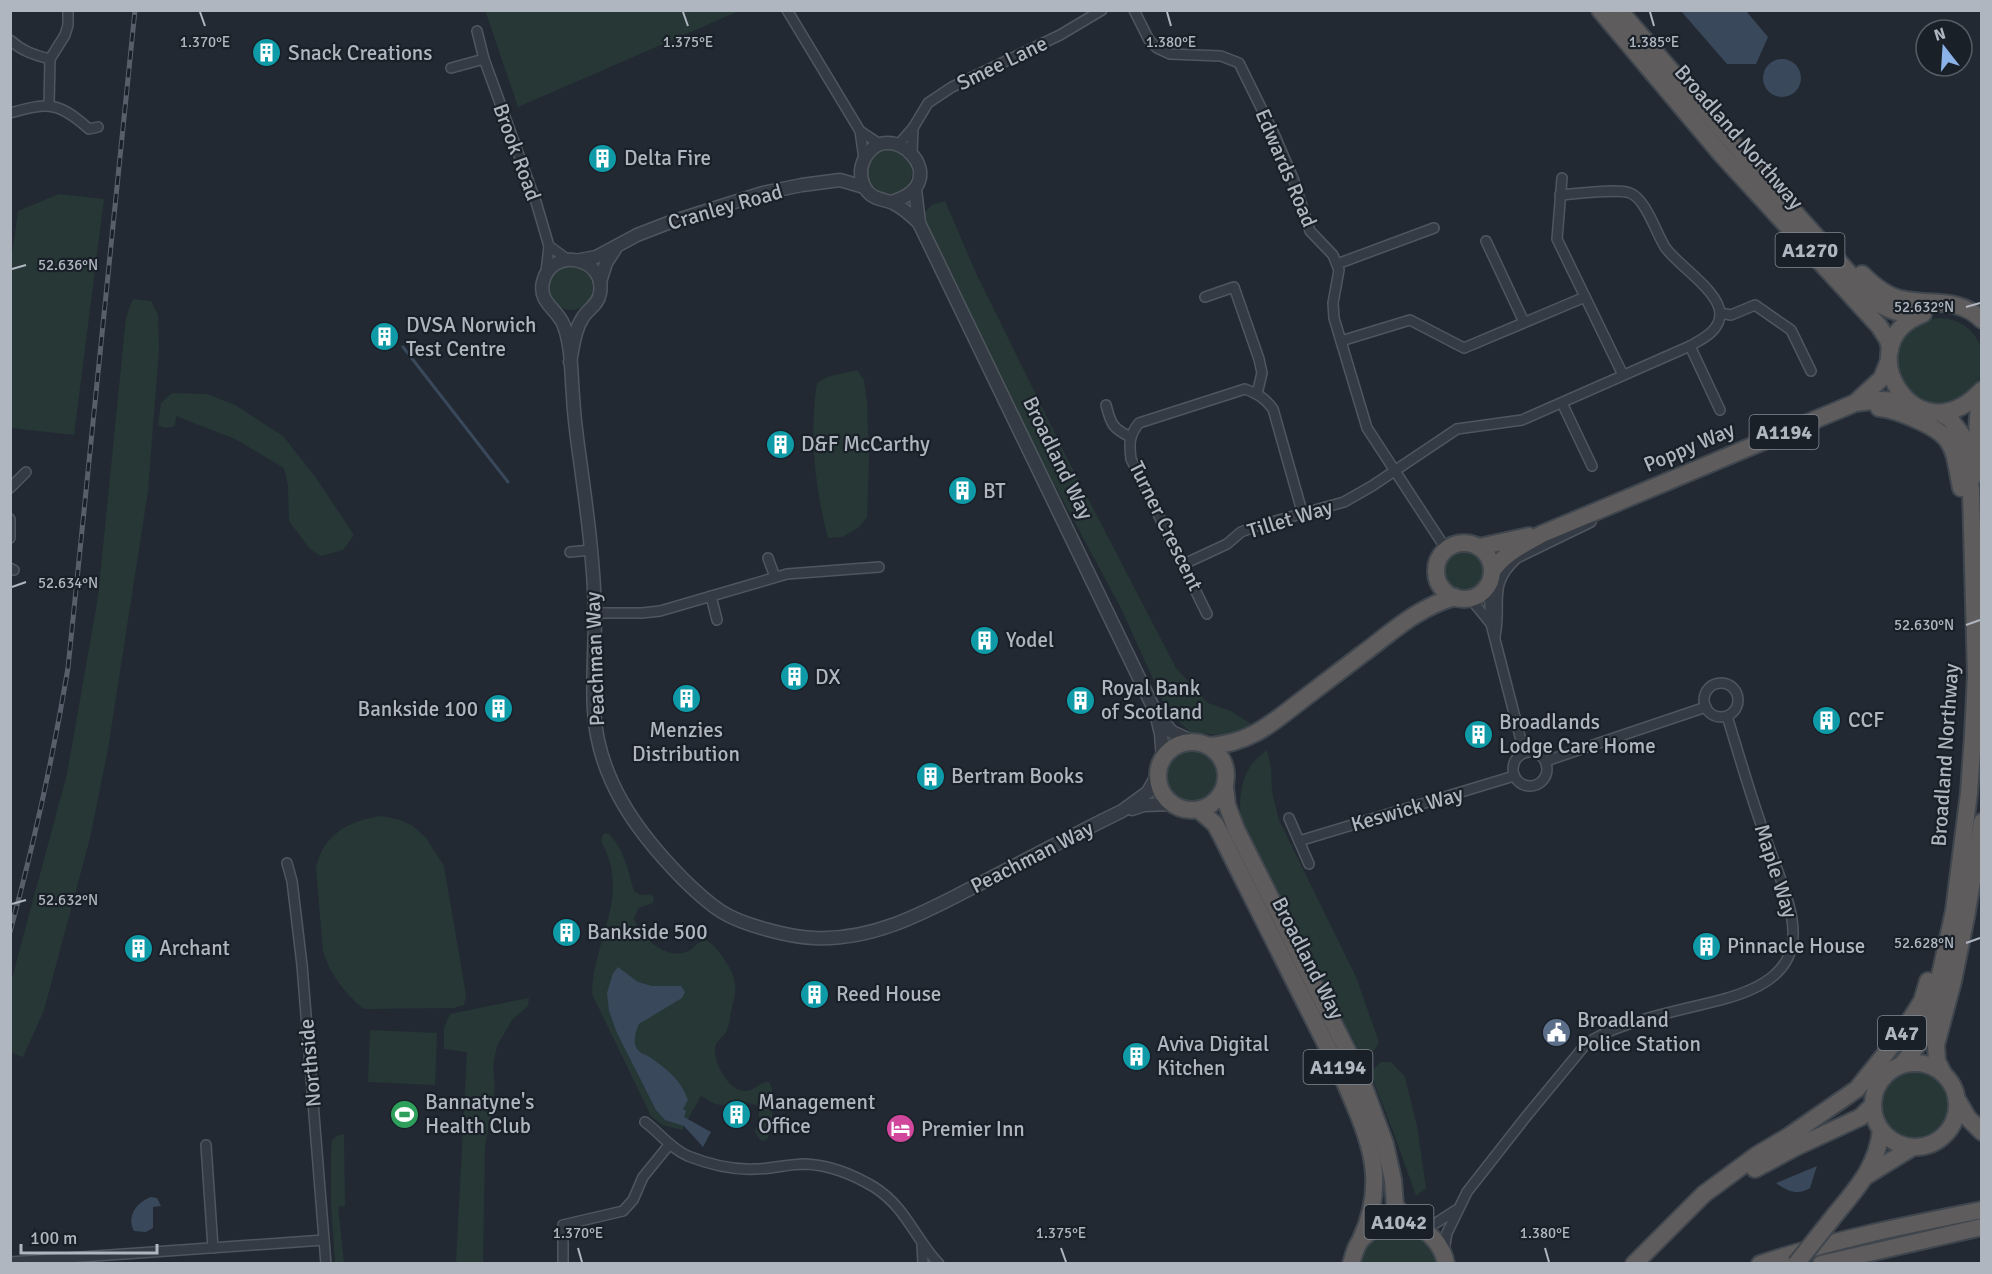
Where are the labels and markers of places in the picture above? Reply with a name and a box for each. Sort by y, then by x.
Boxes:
building icon: Snack Creations [251,37,283,69]
place label: Snack Creations [288,40,432,66]
building icon: Delta Fire [587,142,619,174]
place label: Delta Fire [624,145,711,171]
place label: DVSA Norwich Test Centre [406,312,537,362]
building icon: DVSA Norwich Test Centre [369,321,401,353]
building icon: D&F McCarthy [764,428,796,460]
place label: D&F McCarthy [801,431,930,457]
building icon: BT [946,475,978,507]
place label: BT [983,478,1006,504]
building icon: Yodel [969,624,1001,656]
place label: Yodel [1006,627,1054,653]
building icon: DX [778,661,810,693]
place label: DX [815,664,841,690]
place label: Royal Bank of Scotland [1101,675,1202,725]
building icon: Menzies Distribution [670,683,702,715]
building icon: Royal Bank of Scotland [1064,684,1096,716]
building icon: Bankside 100 [483,693,515,725]
place label: Bankside 100 [357,696,478,722]
building icon: CCF [1811,704,1843,736]
place label: CCF [1848,707,1884,733]
place label: Broadlands Lodge Care Home [1499,709,1656,759]
place label: Menzies Distribution [632,717,740,767]
building icon: Broadlands Lodge Care Home [1462,718,1494,750]
building icon: Bertram Books [914,760,946,792]
place label: Bertram Books [951,763,1084,789]
building icon: Bankside 500 [550,916,582,948]
place label: Bankside 500 [587,919,708,945]
building icon: Pinnacle House [1690,930,1722,962]
building icon: Archant [122,932,154,964]
place label: Pinnacle House [1727,933,1865,959]
place label: Archant [159,935,230,961]
building icon: Reed House [799,978,831,1010]
place label: Reed House [836,981,941,1007]
place label: Broadland Police Station [1577,1007,1701,1057]
public building icon: Broadland Police Station [1540,1016,1572,1048]
place label: Aviva Digital Kitchen [1157,1031,1269,1081]
building icon: Aviva Digital Kitchen [1120,1040,1152,1072]
place label: Bannatyne's Health Club [425,1089,534,1139]
place label: Management Office [758,1089,875,1139]
sports icon: Bannatyne's Health Club [388,1098,420,1130]
building icon: Management Office [721,1098,753,1130]
hotel icon: Premier Inn [884,1113,916,1145]
place label: Premier Inn [921,1116,1025,1142]

